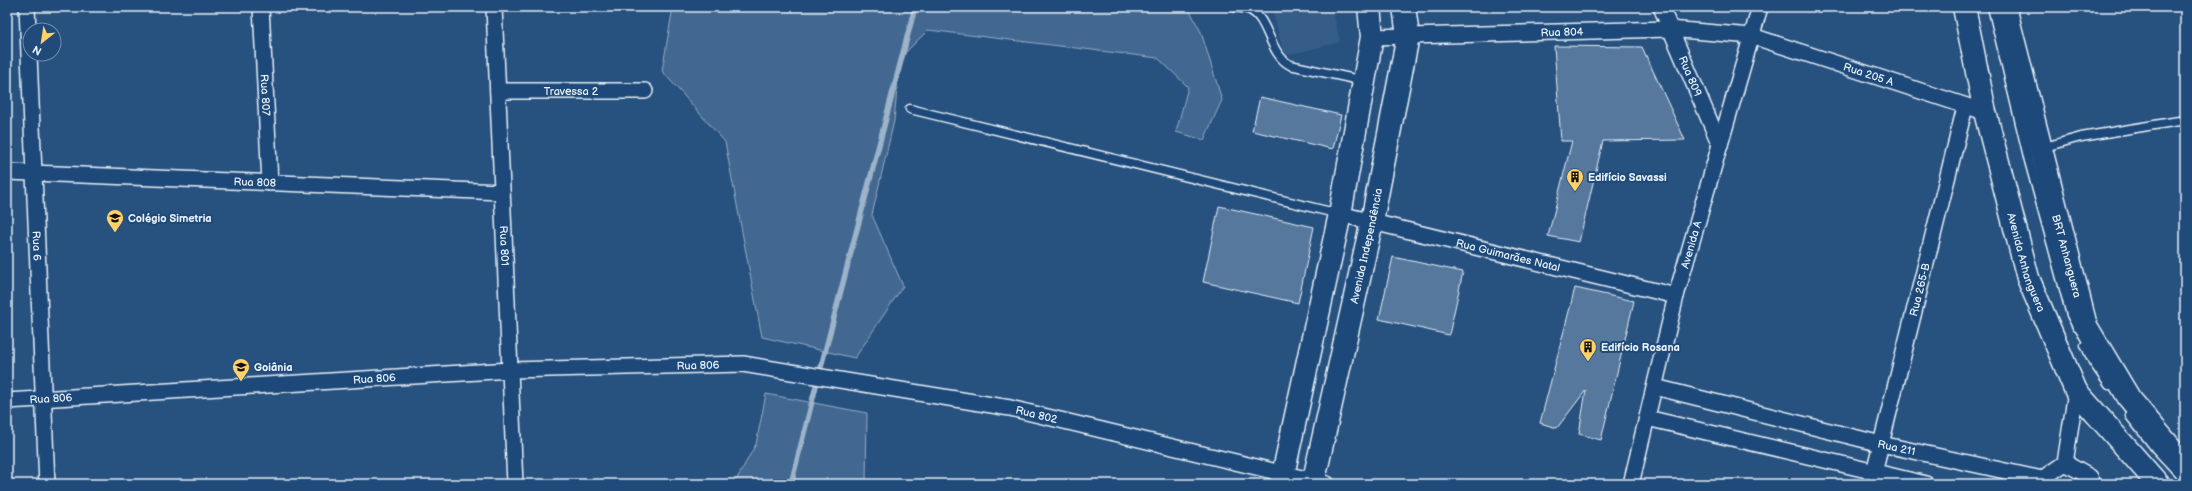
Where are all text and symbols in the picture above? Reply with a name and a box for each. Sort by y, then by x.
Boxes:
north arrow [22,22,62,62]
street label: Rua 804 [1540,25,1584,39]
text: N [30,43,44,58]
street label: Rua 809 [1676,54,1704,98]
street label: Rua 205 A [1842,60,1895,89]
street label: Rua 807 [257,74,273,117]
street label: Travessa 2 [544,85,599,98]
building icon: Edifício Savassi [1565,167,1585,192]
place label: Edifício Savassi [1588,171,1667,184]
street label: Rua 808 [233,175,276,190]
street label: Avenida Independência [1348,187,1385,305]
school or university icon: Colégio Simetria [105,208,125,233]
place label: Colégio Simetria [128,212,212,225]
street label: Avenida Anhanguera [2004,212,2048,314]
street label: BRT Anhanguera [2049,213,2084,299]
street label: Avenida A [1678,219,1705,270]
street label: Rua 801 [497,225,511,266]
street label: Rua 6 [29,231,44,261]
street label: Rua Guimarães Natal [1455,237,1561,274]
street label: Rua 265-B [1907,261,1933,318]
building icon: Edifício Rosana [1578,337,1598,362]
place label: Edifício Rosana [1601,341,1680,354]
school or university icon: Goiânia [231,357,251,382]
street label: Rua 806 [676,359,720,373]
place label: Goiânia [254,361,293,374]
street label: Rua 806 [353,371,396,387]
street label: Rua 806 [29,391,73,407]
street label: Rua 802 [1014,404,1059,426]
street label: Rua 211 [1876,437,1916,458]

